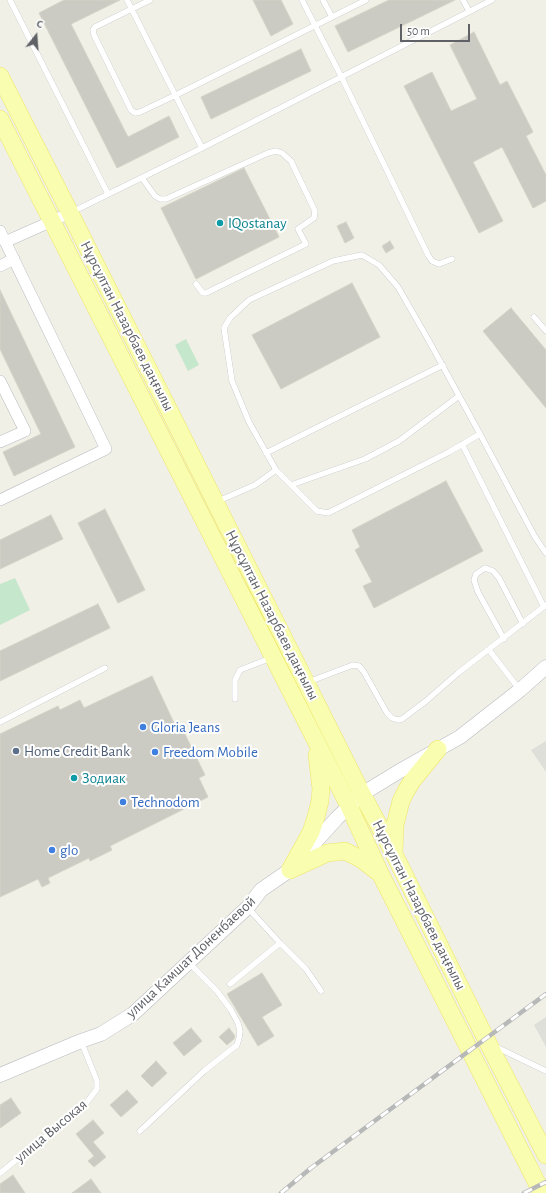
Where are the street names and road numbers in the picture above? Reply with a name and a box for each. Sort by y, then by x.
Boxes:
street label: Нұрсұлтан Назарбаев даңғылы [76,238,178,414]
street label: Нұрсұлтан Назарбаев даңғылы [221,527,323,703]
street label: Нұрсұлтан Назарбаев даңғылы [368,817,470,993]
street label: улица Камшат Доненбаевой [123,892,259,1022]
street label: улица Высокая [11,1095,91,1167]

